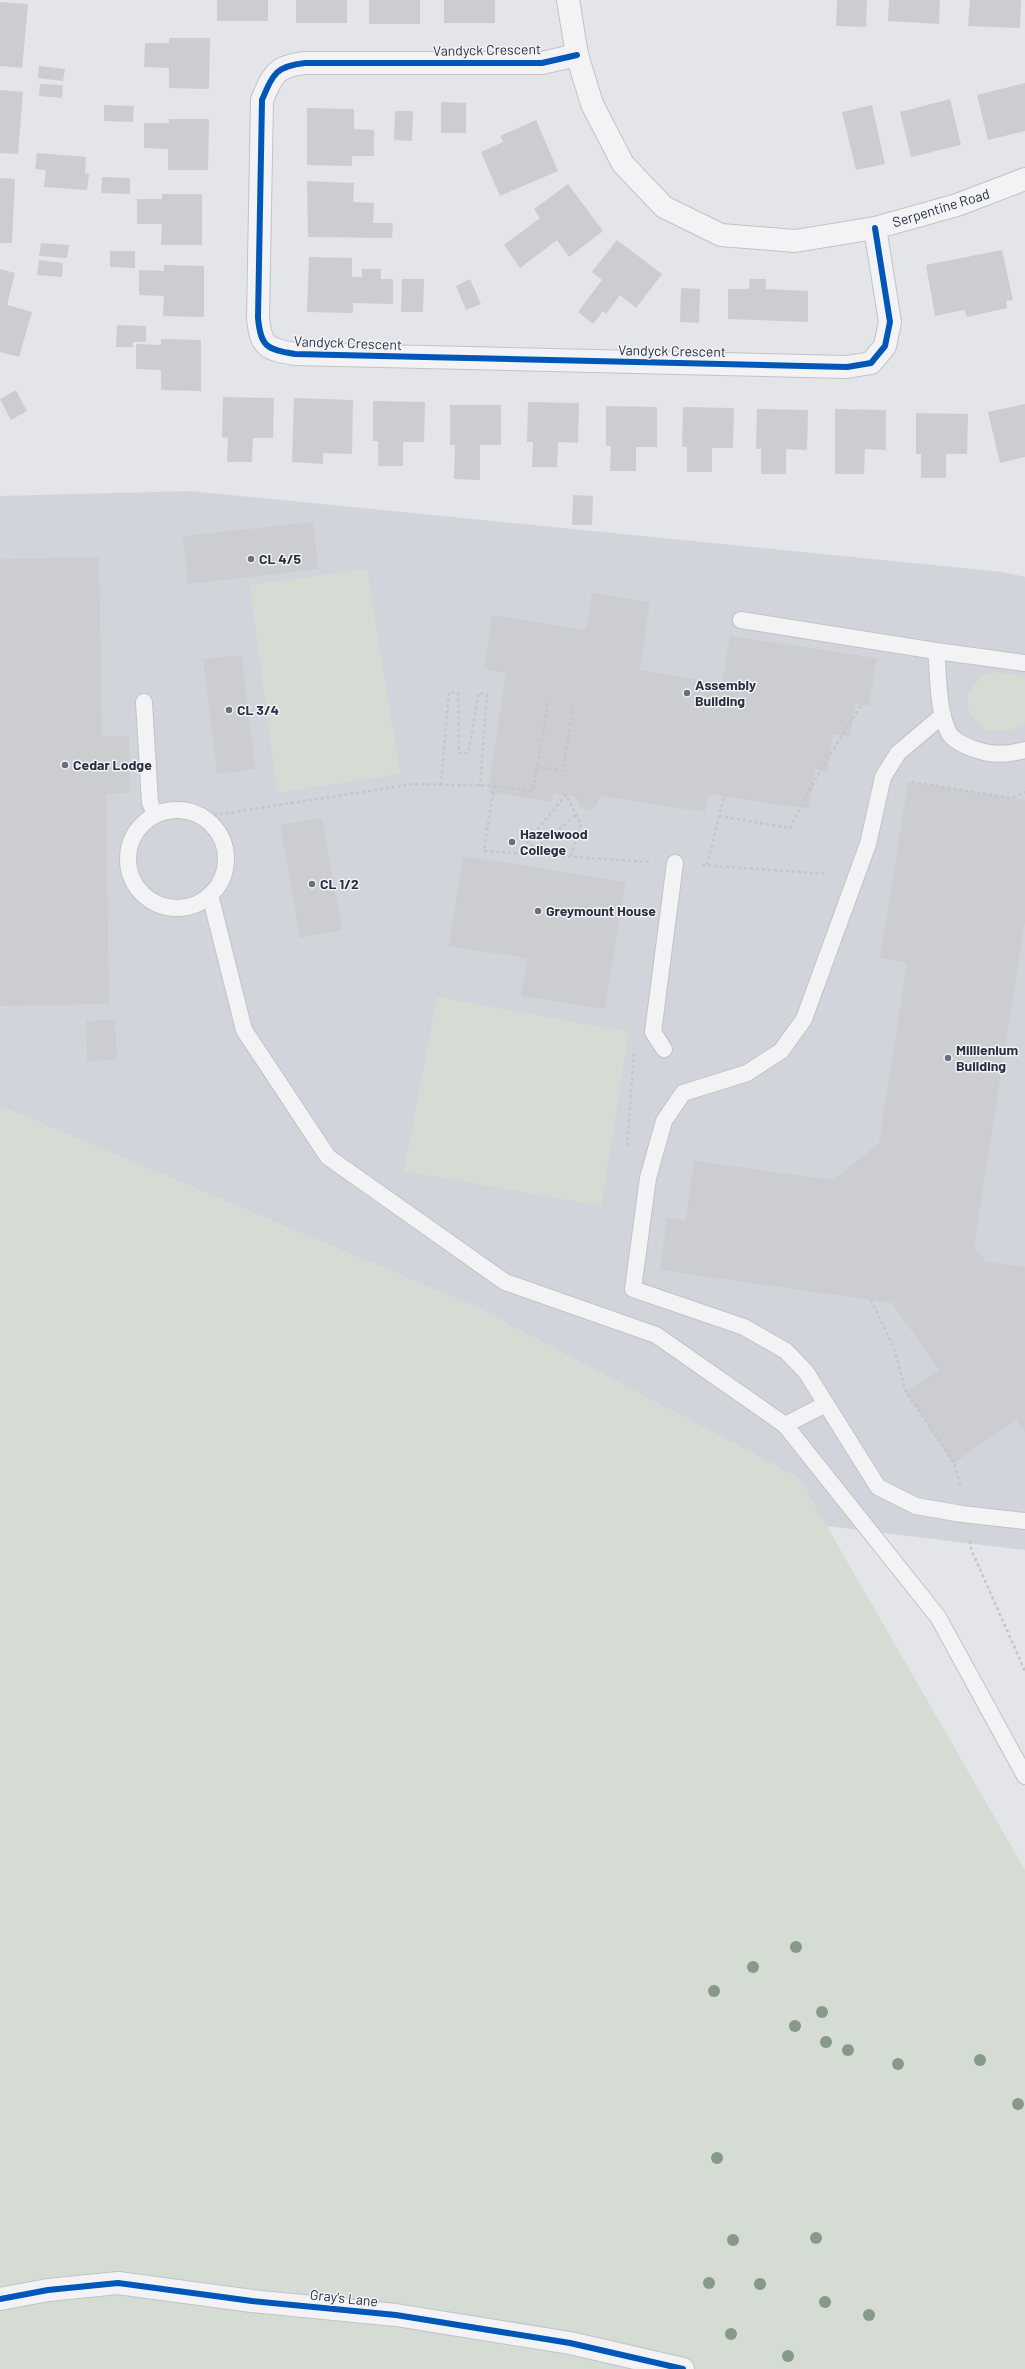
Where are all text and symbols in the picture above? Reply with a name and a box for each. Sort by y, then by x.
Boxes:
street label: Vandyck Crescent [433,40,541,59]
street label: Serpentine Road [890,185,991,230]
street label: Vandyck Crescent [294,332,402,353]
street label: Vandyck Crescent [618,341,726,360]
place label: CL 4/5 [259,550,301,567]
marker: CL 4/5 [246,554,256,564]
place label: Assembly Building [695,676,756,709]
marker: Assembly Building [682,688,692,698]
place label: CL 3/4 [237,701,279,718]
marker: CL 3/4 [224,705,234,715]
place label: Cedar Lodge [73,756,152,773]
marker: Cedar Lodge [60,760,70,770]
place label: Hazelwood College [520,825,588,858]
marker: Hazelwood College [507,837,517,847]
place label: CL 1/2 [320,875,359,892]
marker: CL 1/2 [307,879,317,889]
place label: Greymount House [546,902,656,919]
marker: Greymount House [533,906,543,916]
place label: Millienium Building [956,1041,1018,1074]
marker: Millienium Building [943,1053,953,1063]
street label: Gray's Lane [309,2285,379,2310]

